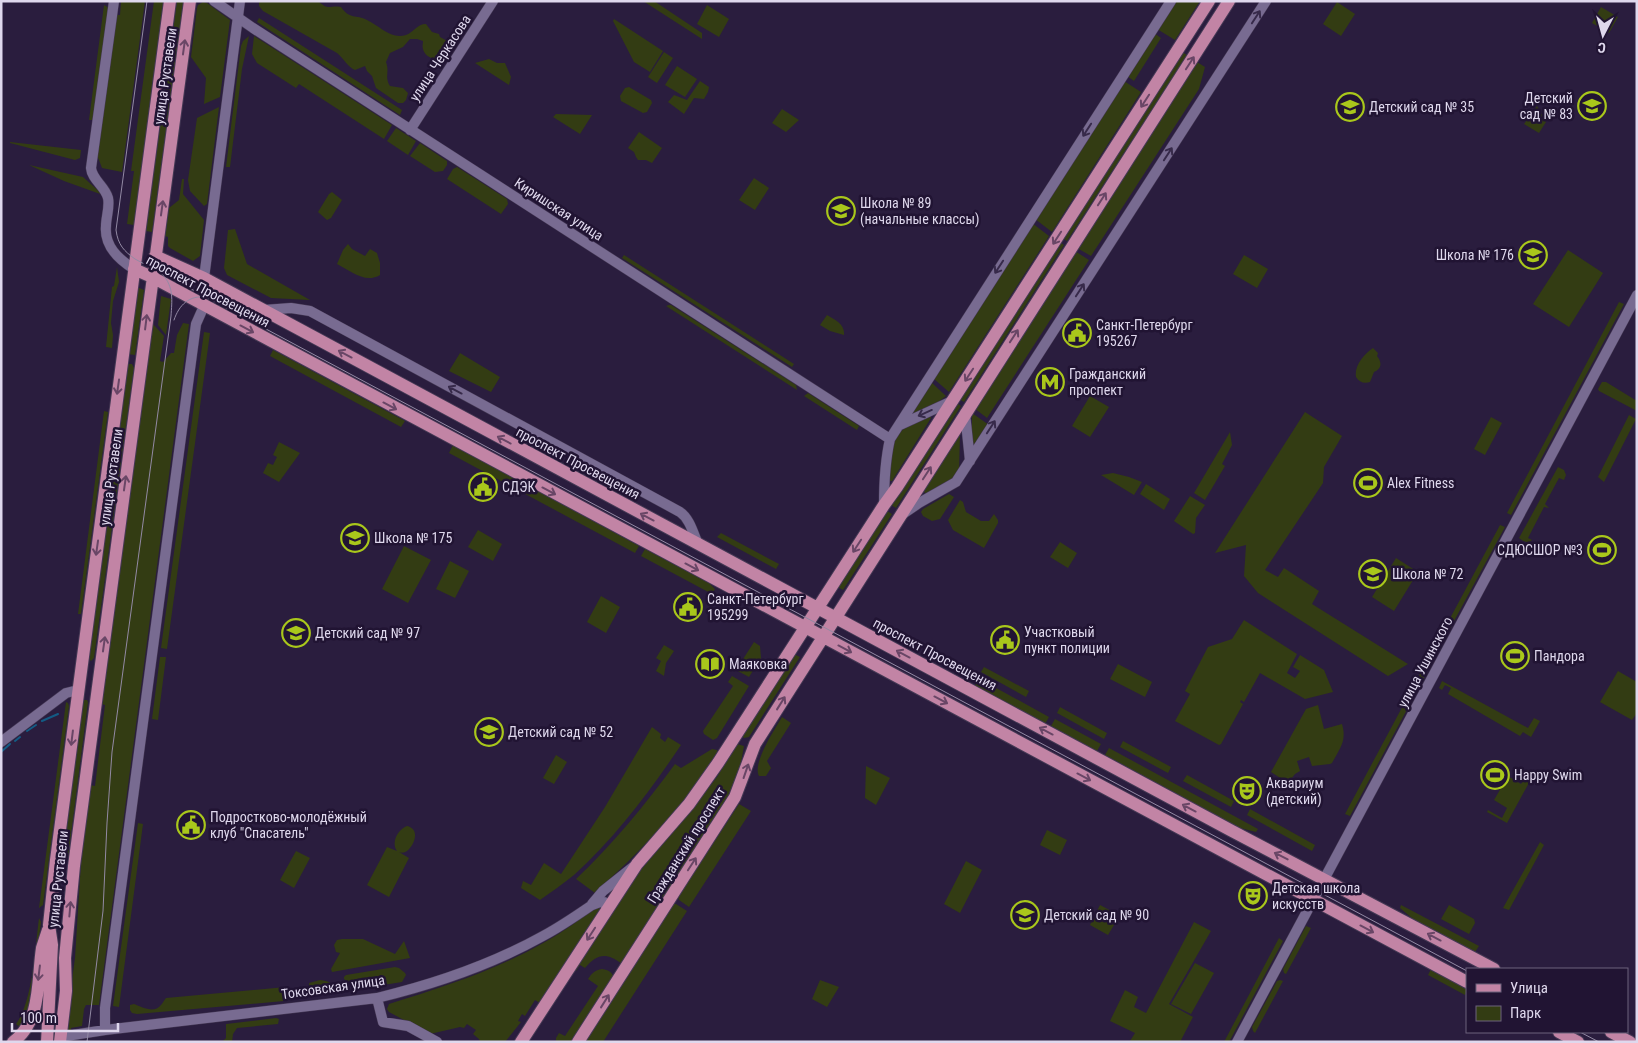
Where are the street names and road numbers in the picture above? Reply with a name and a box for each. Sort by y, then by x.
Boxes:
street label: улица Черкасова [406,12,474,104]
street label: улица Руставели [150,27,180,125]
street label: Киришская улица [512,174,606,244]
street label: проспект Просвещения [144,252,272,330]
street label: проспект Просвещения [514,424,642,502]
street label: улица Руставели [96,428,126,526]
street label: улица Ушинского [1394,614,1456,710]
street label: проспект Просвещения [871,615,999,693]
street label: Гражданский проспект [644,784,728,906]
street label: улица Руставели [45,830,71,928]
street label: Токсовская улица [280,972,386,1002]

